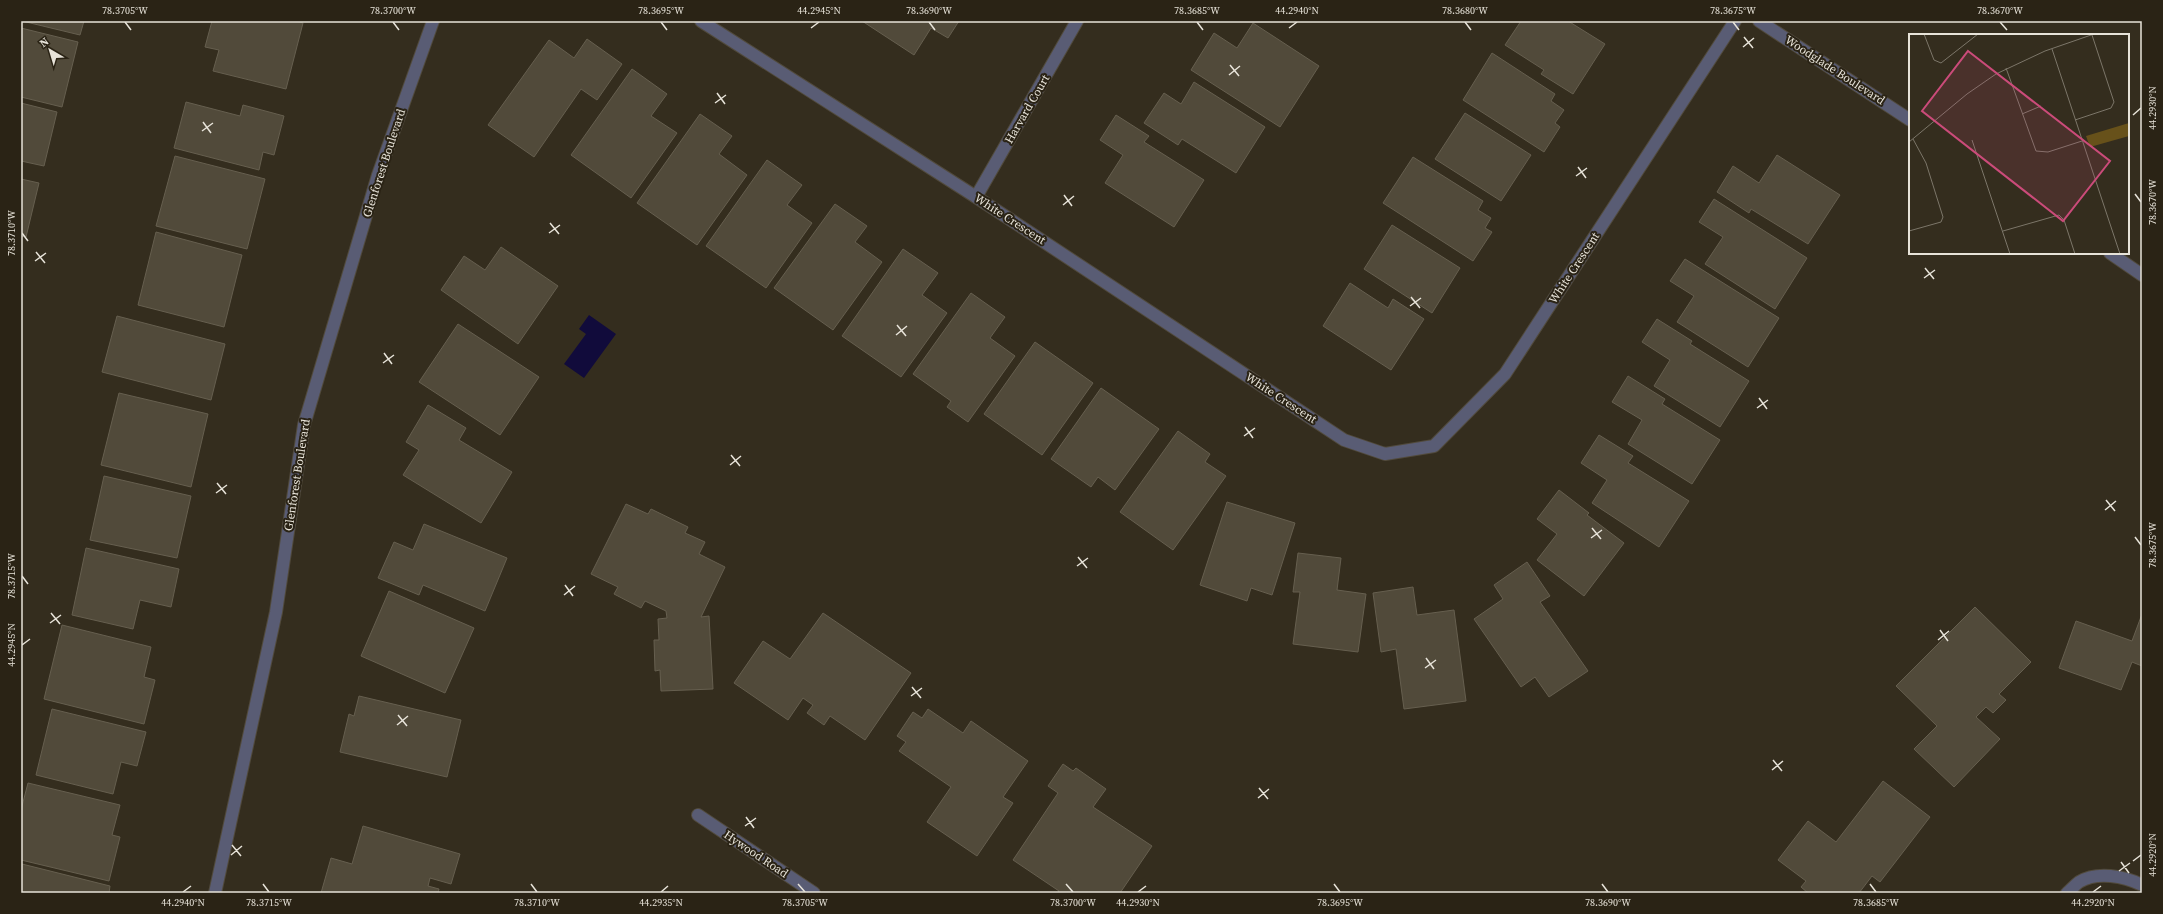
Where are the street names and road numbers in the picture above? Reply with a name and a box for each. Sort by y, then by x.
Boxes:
street label: Woodglade Boulevard [1782,32,1888,108]
street label: Harvard Court [1001,72,1053,146]
street label: Glenforest Boulevard [359,107,409,219]
street label: White Crescent [971,190,1049,248]
street label: White Crescent [1545,229,1603,307]
street label: White Crescent [1242,369,1320,427]
street label: Glenforest Boulevard [280,418,314,532]
street label: Hywood Road [721,827,791,882]

